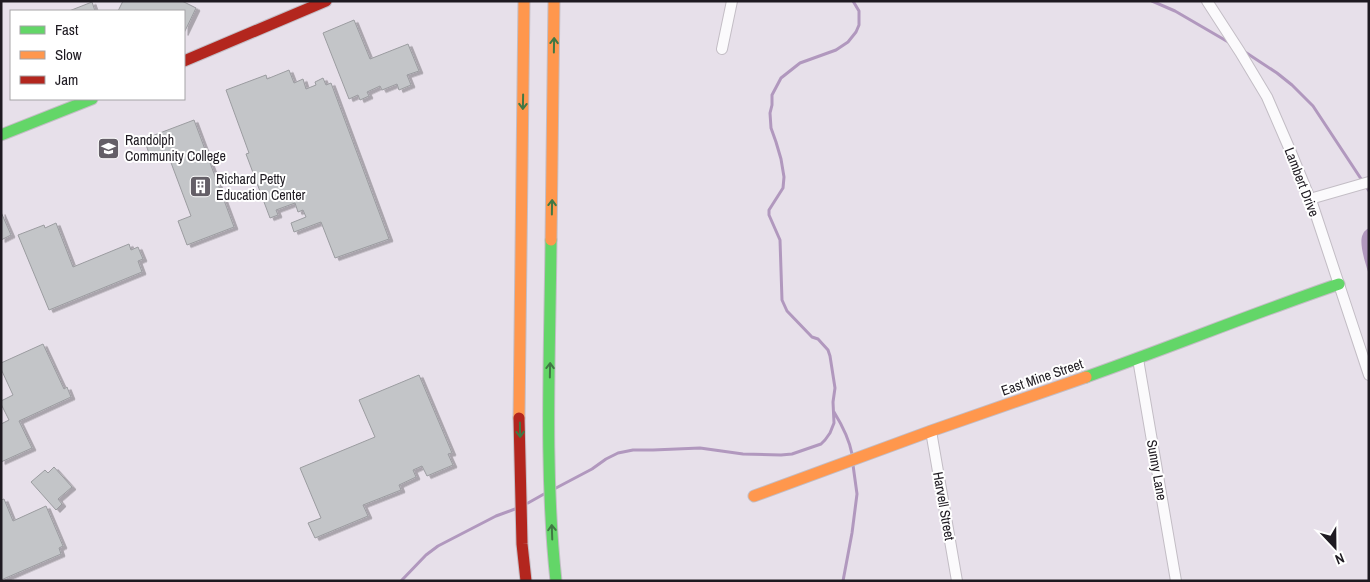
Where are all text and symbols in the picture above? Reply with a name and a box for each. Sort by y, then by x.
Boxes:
legend [10,10,185,100]
text: Fast [55,19,79,40]
one-way arrow [549,37,559,54]
text: Slow [55,44,82,65]
text: Jam [55,69,78,90]
one-way arrow [518,94,527,110]
place label: Randolph Community College [125,131,226,165]
school or university icon: Randolph Community College [97,136,121,160]
street label: Lambert Drive [1281,145,1323,219]
place label: Richard Petty Education Center [216,170,306,204]
building icon: Richard Petty Education Center [188,175,212,199]
one-way arrow [547,200,557,216]
street label: East Mine Street [999,355,1085,399]
one-way arrow [545,362,555,378]
one-way arrow [515,421,525,437]
street label: Sunny Lane [1143,438,1171,502]
street label: Harvell Street [929,470,959,542]
north arrow [1310,522,1360,572]
one-way arrow [547,524,556,540]
text: N [1333,549,1347,569]

